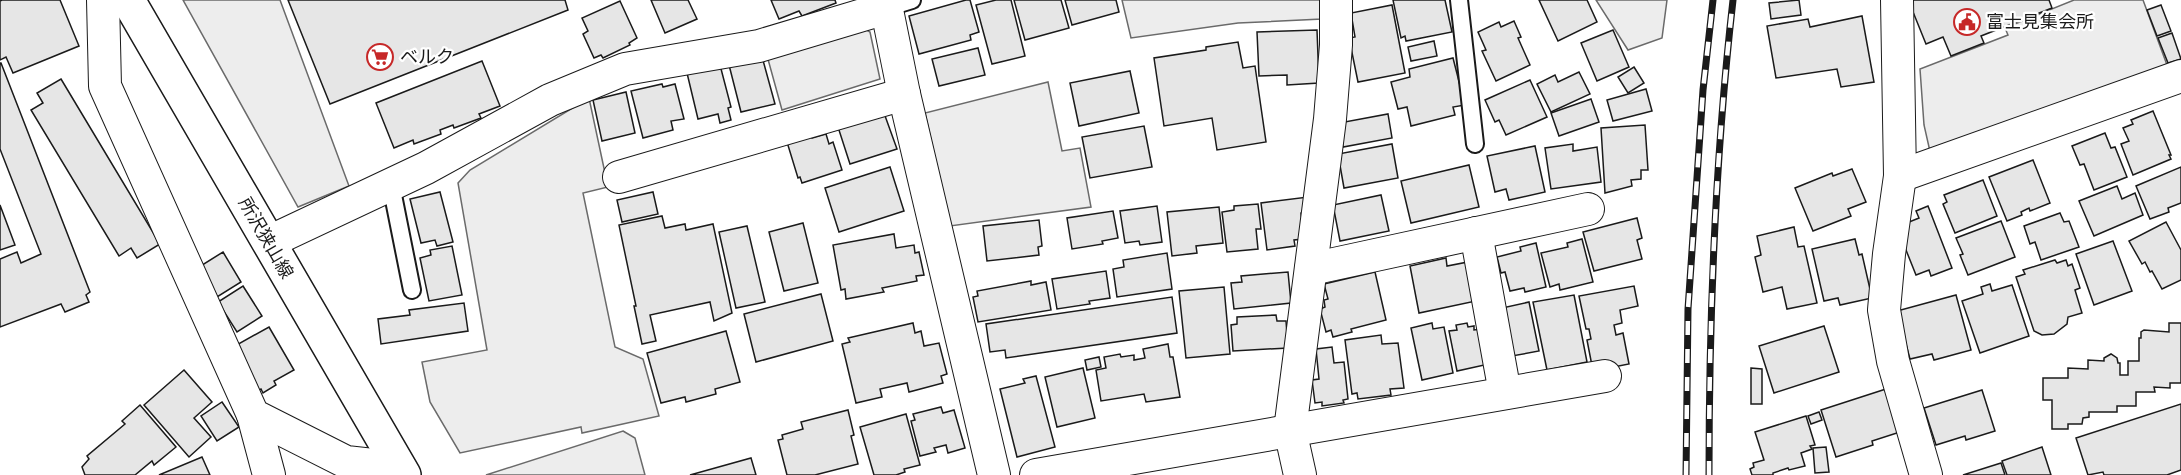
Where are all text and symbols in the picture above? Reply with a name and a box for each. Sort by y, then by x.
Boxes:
public building icon: 富士見集会所 [1952,7,1982,37]
place label: 富士見集会所 [1986,11,2094,33]
supermarket icon: ベルク [365,42,395,72]
place label: ベルク [400,46,454,68]
street label: 所沢狭山線 [234,194,298,282]

